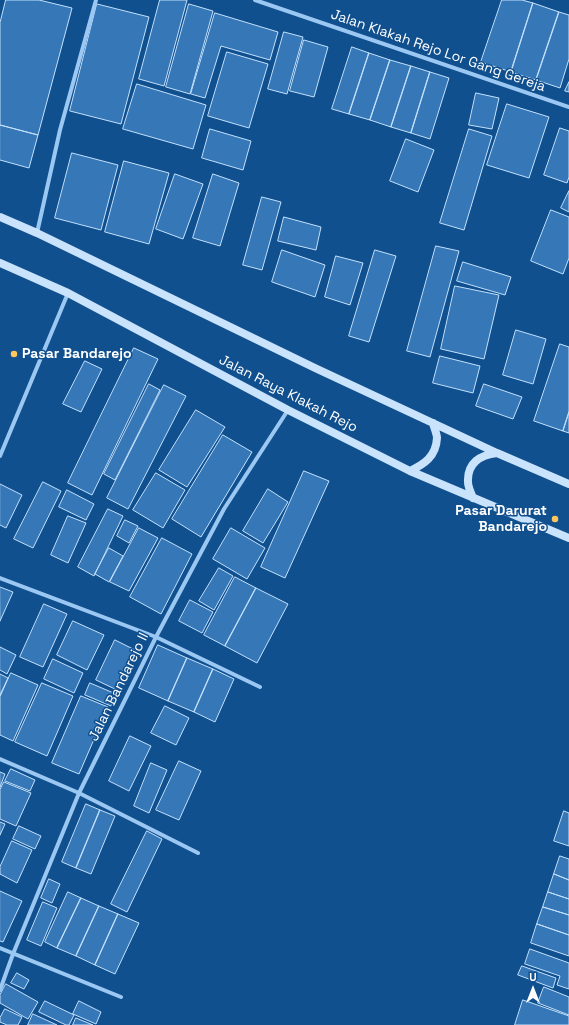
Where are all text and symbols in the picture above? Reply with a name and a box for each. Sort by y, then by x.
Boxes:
street label: Jalan Klakah Rejo Lor Gang Gereja [328,6,548,96]
place label: Pasar Bandarejo [22,346,132,362]
marker: Pasar Bandarejo [9,349,19,359]
street label: Jalan Raya Klakah Rejo [216,352,360,436]
place label: Pasar Darurat Bandarejo [455,503,547,536]
marker: Pasar Darurat Bandarejo [550,514,560,524]
street label: Jalan Bandarejo II [85,630,153,744]
north arrow [513,969,553,1009]
text: U [529,970,537,984]

